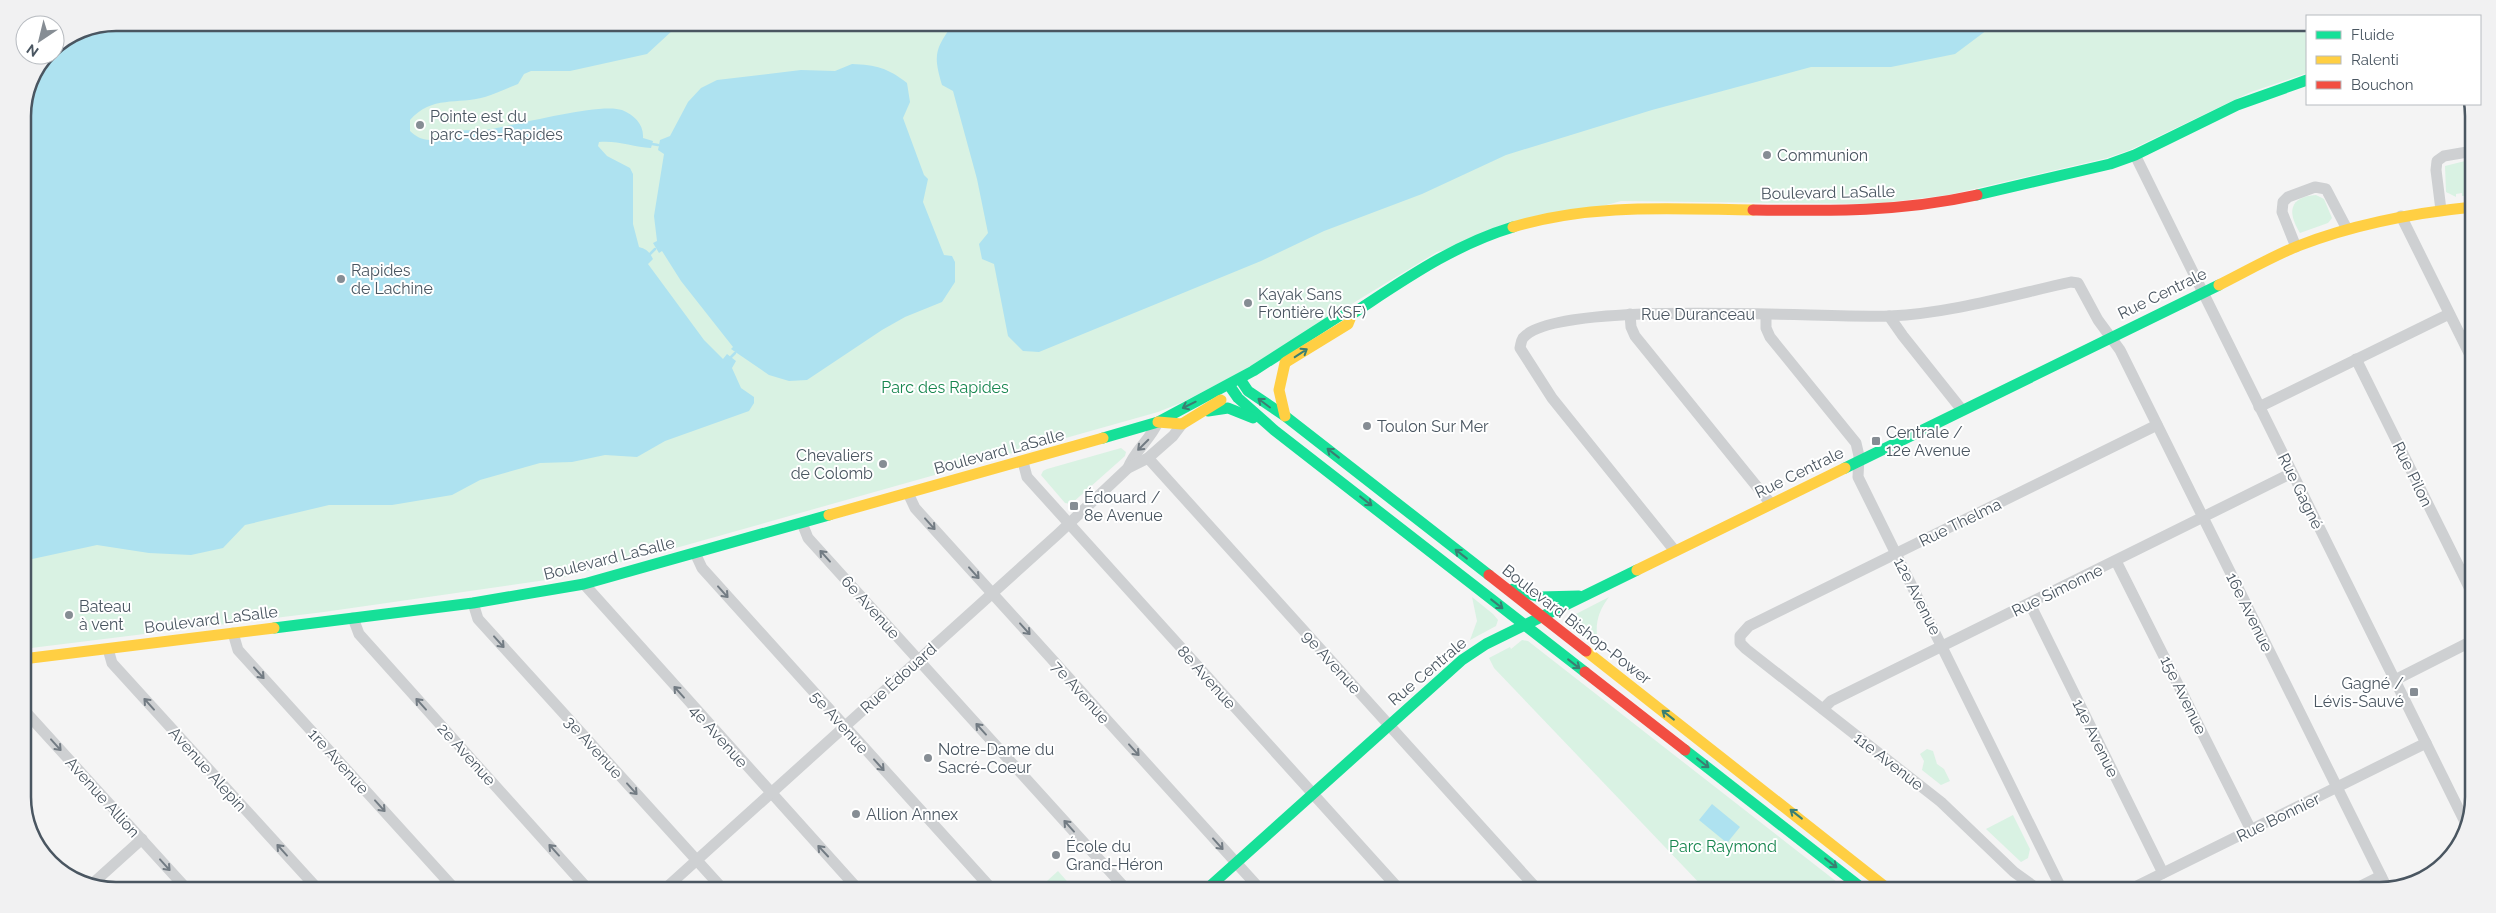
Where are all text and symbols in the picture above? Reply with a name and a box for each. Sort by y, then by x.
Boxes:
north arrow [15,15,65,65]
legend [2306,15,2481,105]
text: Fluide [2351,26,2394,44]
text: N [24,41,42,60]
text: Ralenti [2351,51,2399,69]
text: Bouchon [2351,76,2413,94]
place label: Pointe est du parc-des-Rapides [430,107,563,144]
marker: Pointe est du parc-des-Rapides [414,119,426,131]
place label: Communion [1777,146,1868,165]
marker: Communion [1761,149,1773,161]
street label: Boulevard LaSalle [1761,182,1895,203]
place label: Rapides de Lachine [351,261,433,298]
street label: Rue Centrale [2115,264,2210,323]
marker: Rapides de Lachine [335,273,347,285]
place label: Kayak Sans Frontière (KSF) [1258,285,1366,322]
marker: Kayak Sans Frontière (KSF) [1242,297,1254,309]
street label: Rue Duranceau [1641,305,1755,324]
one-way arrow [1294,347,1308,357]
park label: Parc des Rapides [881,378,1009,397]
one-way arrow [1258,397,1271,408]
one-way arrow [1182,401,1197,410]
place label: Toulon Sur Mer [1377,417,1489,436]
marker: Toulon Sur Mer [1361,420,1373,432]
place label: Centrale / 12e Avenue [1886,423,1970,460]
street label: Boulevard LaSalle [932,425,1066,478]
marker: Centrale / 12e Avenue [1870,435,1882,447]
one-way arrow [1137,439,1149,451]
street label: Rue Pilon [2389,439,2436,510]
street label: Rue Centrale [1752,443,1847,502]
place label: Chevaliers de Colomb [791,446,873,483]
one-way arrow [1327,448,1340,459]
street label: Rue Gagné [2274,450,2327,532]
marker: Chevaliers de Colomb [877,458,889,470]
place label: Édouard / 8e Avenue [1084,487,1163,525]
street label: Rue Thelma [1916,494,2004,551]
one-way arrow [1360,496,1373,507]
marker: Édouard / 8e Avenue [1068,500,1080,512]
one-way arrow [924,518,936,531]
street label: Boulevard LaSalle [542,533,677,584]
one-way arrow [1455,548,1468,559]
one-way arrow [819,550,831,563]
street label: 12e Avenue [1890,554,1945,638]
street label: Boulevard Bishop-Power [1498,560,1655,689]
street label: Rue Simonne [2009,560,2106,621]
one-way arrow [968,566,980,579]
street label: 16e Avenue [2222,570,2277,655]
street label: 6e Avenue [837,572,904,643]
one-way arrow [717,585,729,598]
place label: Bateau à vent [79,597,131,634]
one-way arrow [1491,598,1504,609]
street label: Boulevard LaSalle [143,602,279,637]
marker: Bateau à vent [63,609,75,621]
one-way arrow [1019,623,1031,636]
street label: 9e Avenue [1298,627,1365,698]
street label: Rue Centrale [1384,633,1470,710]
one-way arrow [494,636,505,649]
street label: Rue Édouard [856,638,940,718]
street label: 8e Avenue [1173,642,1240,713]
street label: 15e Avenue [2156,653,2211,737]
street label: 7e Avenue [1048,657,1114,728]
one-way arrow [1567,658,1580,669]
one-way arrow [253,666,265,679]
place label: Gagné / Lévis-Sauvé [2314,674,2404,711]
one-way arrow [673,685,684,698]
marker: Gagné / Lévis-Sauvé [2408,686,2420,698]
street label: 5e Avenue [807,687,873,758]
street label: 14e Avenue [2068,696,2123,780]
one-way arrow [416,697,427,710]
one-way arrow [143,698,155,710]
street label: 4e Avenue [686,701,752,772]
one-way arrow [1662,709,1675,720]
street label: 3e Avenue [561,712,627,783]
street label: 2e Avenue [434,719,500,789]
one-way arrow [975,722,987,735]
street label: Avenue Alepin [165,723,250,815]
street label: 1re Avenue [304,725,373,798]
street label: 11e Avenue [1850,728,1927,794]
one-way arrow [50,738,61,751]
place label: Notre-Dame du Sacré-Coeur [938,740,1054,777]
one-way arrow [1128,743,1140,756]
marker: Notre-Dame du Sacré-Coeur [922,752,934,764]
street label: Avenue Allion [62,753,144,841]
one-way arrow [873,758,884,771]
one-way arrow [1696,758,1709,769]
one-way arrow [626,782,638,795]
street label: Rue Bonnier [2233,789,2323,846]
one-way arrow [374,800,386,813]
place label: Allion Annex [866,805,958,824]
marker: Allion Annex [850,808,862,820]
one-way arrow [1790,809,1803,820]
one-way arrow [1063,819,1075,832]
place label: École du Grand-Héron [1066,836,1163,874]
one-way arrow [1212,837,1224,850]
park label: Parc Raymond [1669,837,1777,856]
one-way arrow [276,843,288,856]
one-way arrow [548,844,560,857]
one-way arrow [817,845,829,858]
marker: École du Grand-Héron [1050,849,1062,861]
one-way arrow [159,858,171,871]
one-way arrow [1824,858,1837,869]

